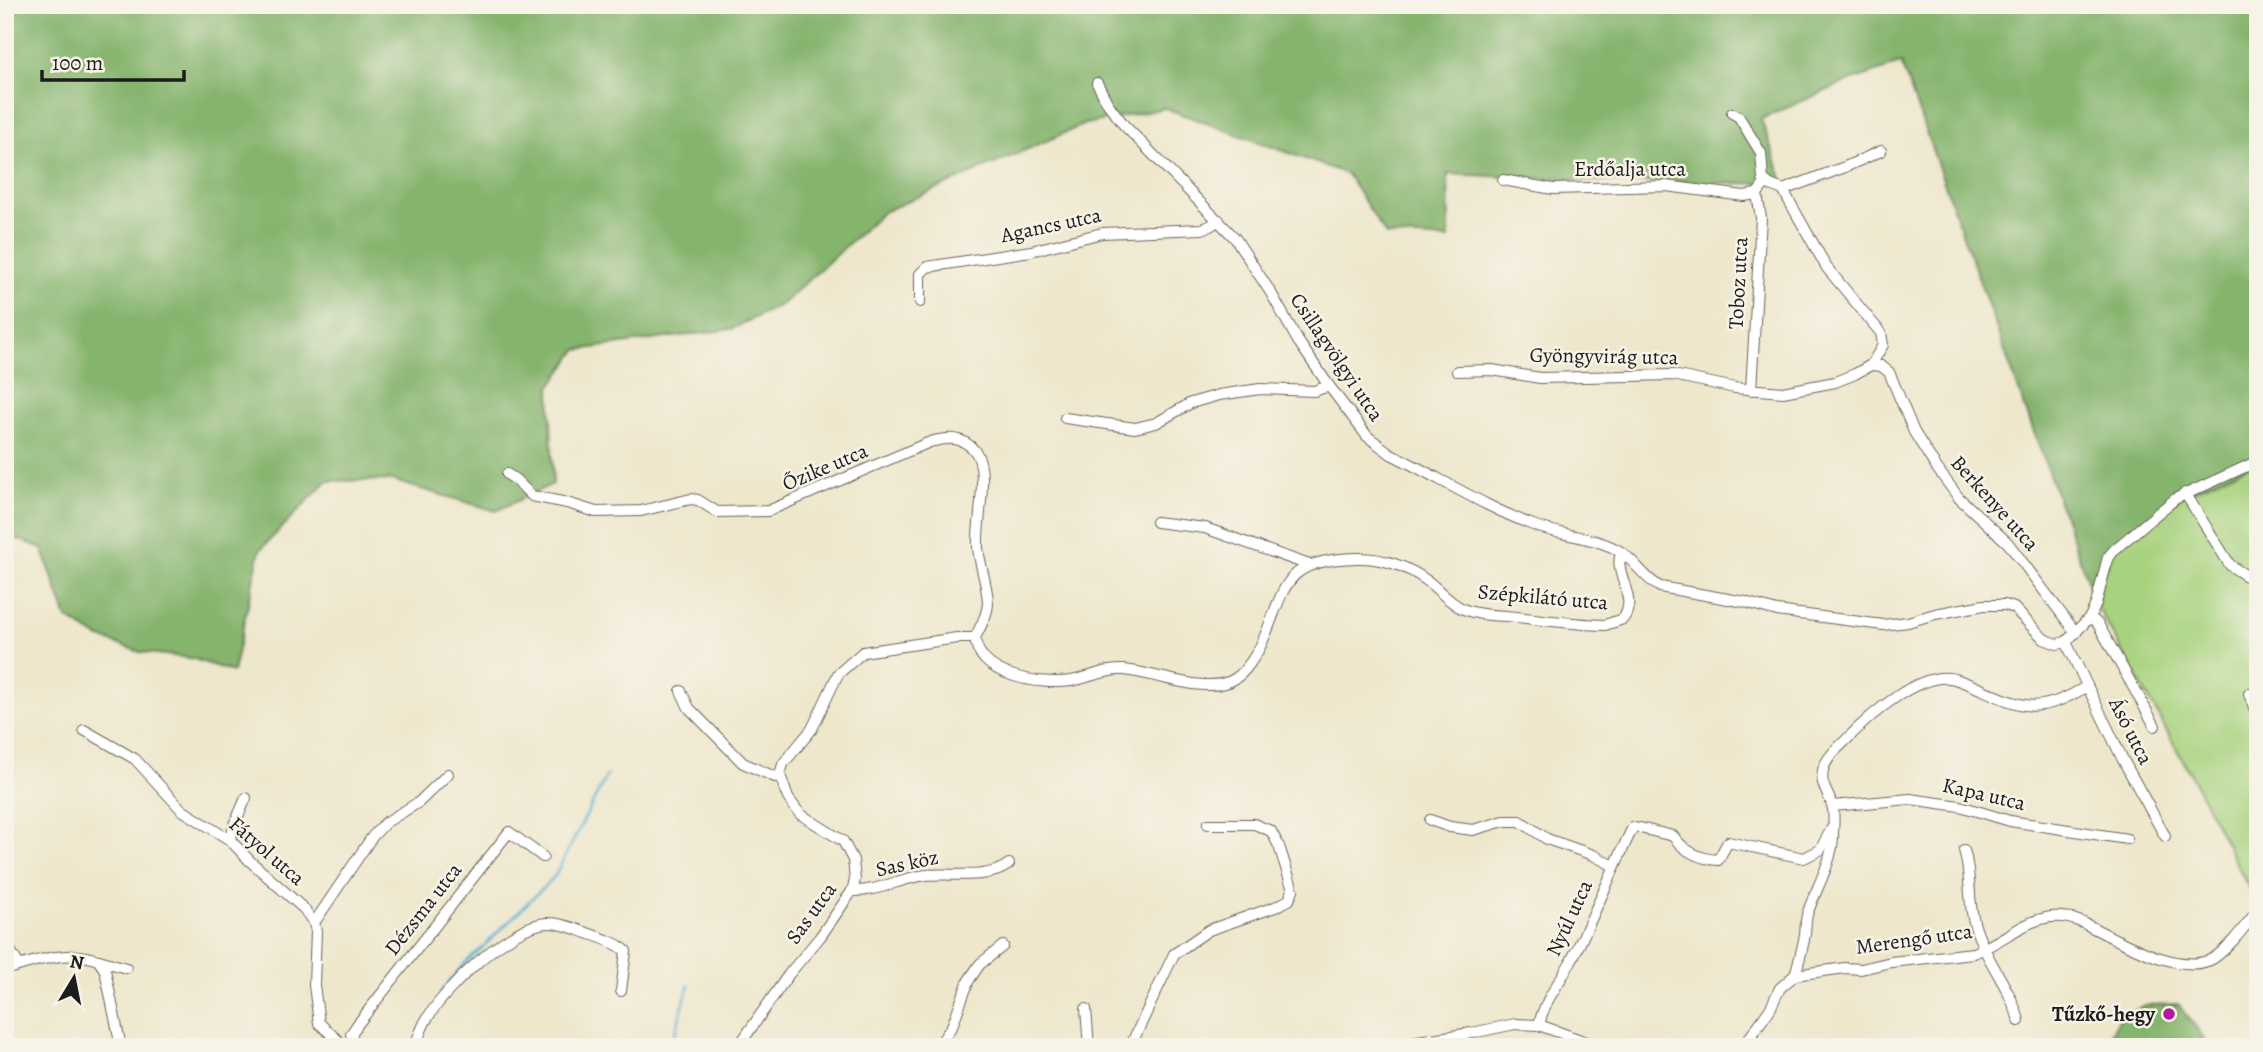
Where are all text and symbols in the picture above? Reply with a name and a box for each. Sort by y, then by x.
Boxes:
scale bar [42,38,184,82]
text: 100 m [52,49,103,77]
street label: Erdőalja utca [1574,155,1686,183]
street label: Agancs utca [997,201,1104,250]
street label: Toboz utca [1722,236,1754,330]
street label: Csillagvölgyi utca [1284,287,1390,427]
street label: Gyöngyvirág utca [1529,341,1679,371]
street label: Őzike utca [778,436,872,498]
street label: Berkenye utca [1945,449,2046,557]
street label: Szépkilátó utca [1477,577,1610,617]
street label: Ásó utca [2102,692,2160,770]
street label: Kapa utca [1940,771,2029,817]
street label: Fátyol utca [223,810,311,892]
street label: Sas köz [873,843,941,883]
street label: Dézsma utca [378,857,468,961]
street label: Nyúl utca [1539,875,1599,961]
street label: Sas utca [779,876,843,949]
street label: Merengő utca [1854,917,1974,961]
north arrow [38,944,108,1014]
text: N [68,948,86,976]
place label: Tűzkő-hegy [2052,1000,2156,1028]
marker: Tűzkő-hegy [2161,1006,2177,1022]

